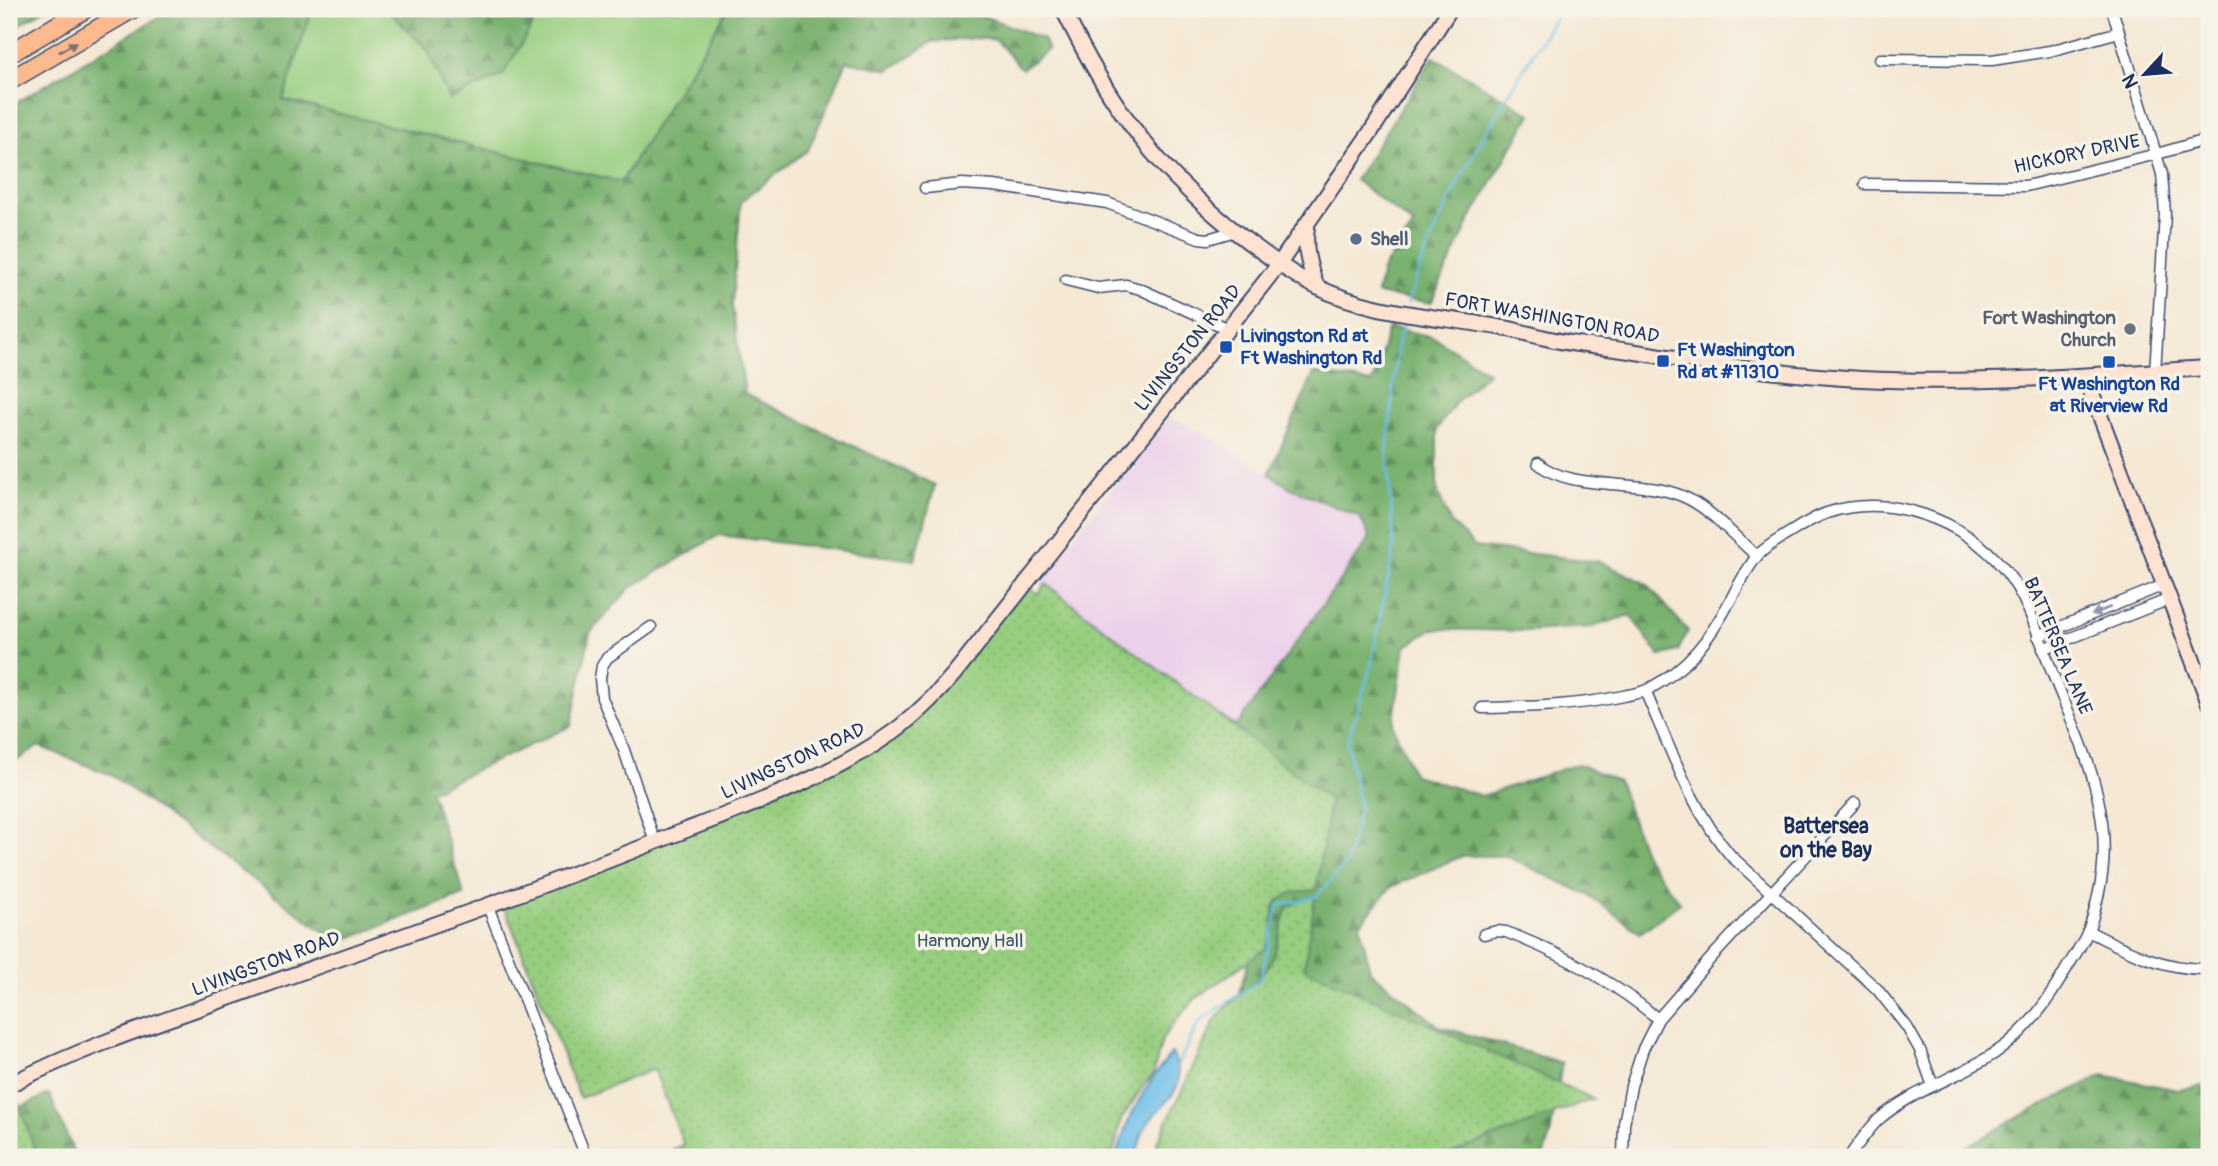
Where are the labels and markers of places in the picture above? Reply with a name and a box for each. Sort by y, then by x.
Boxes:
place label: Shell [1370,227,1408,251]
marker: Shell [1348,231,1364,247]
place label: Fort Washington Church [1982,306,2116,352]
marker: Fort Washington Church [2122,321,2138,337]
place label: Livingston Rd at Ft Washington Rd [1240,324,1382,370]
place label: Ft Washington Rd at #11310 [1677,338,1795,384]
marker: Livingston Rd at Ft Washington Rd [1218,339,1234,355]
marker: Ft Washington Rd at #11310 [1655,353,1671,369]
marker: Ft Washington Rd at Riverview Rd [2101,354,2117,370]
place label: Ft Washington Rd at Riverview Rd [2038,372,2180,418]

